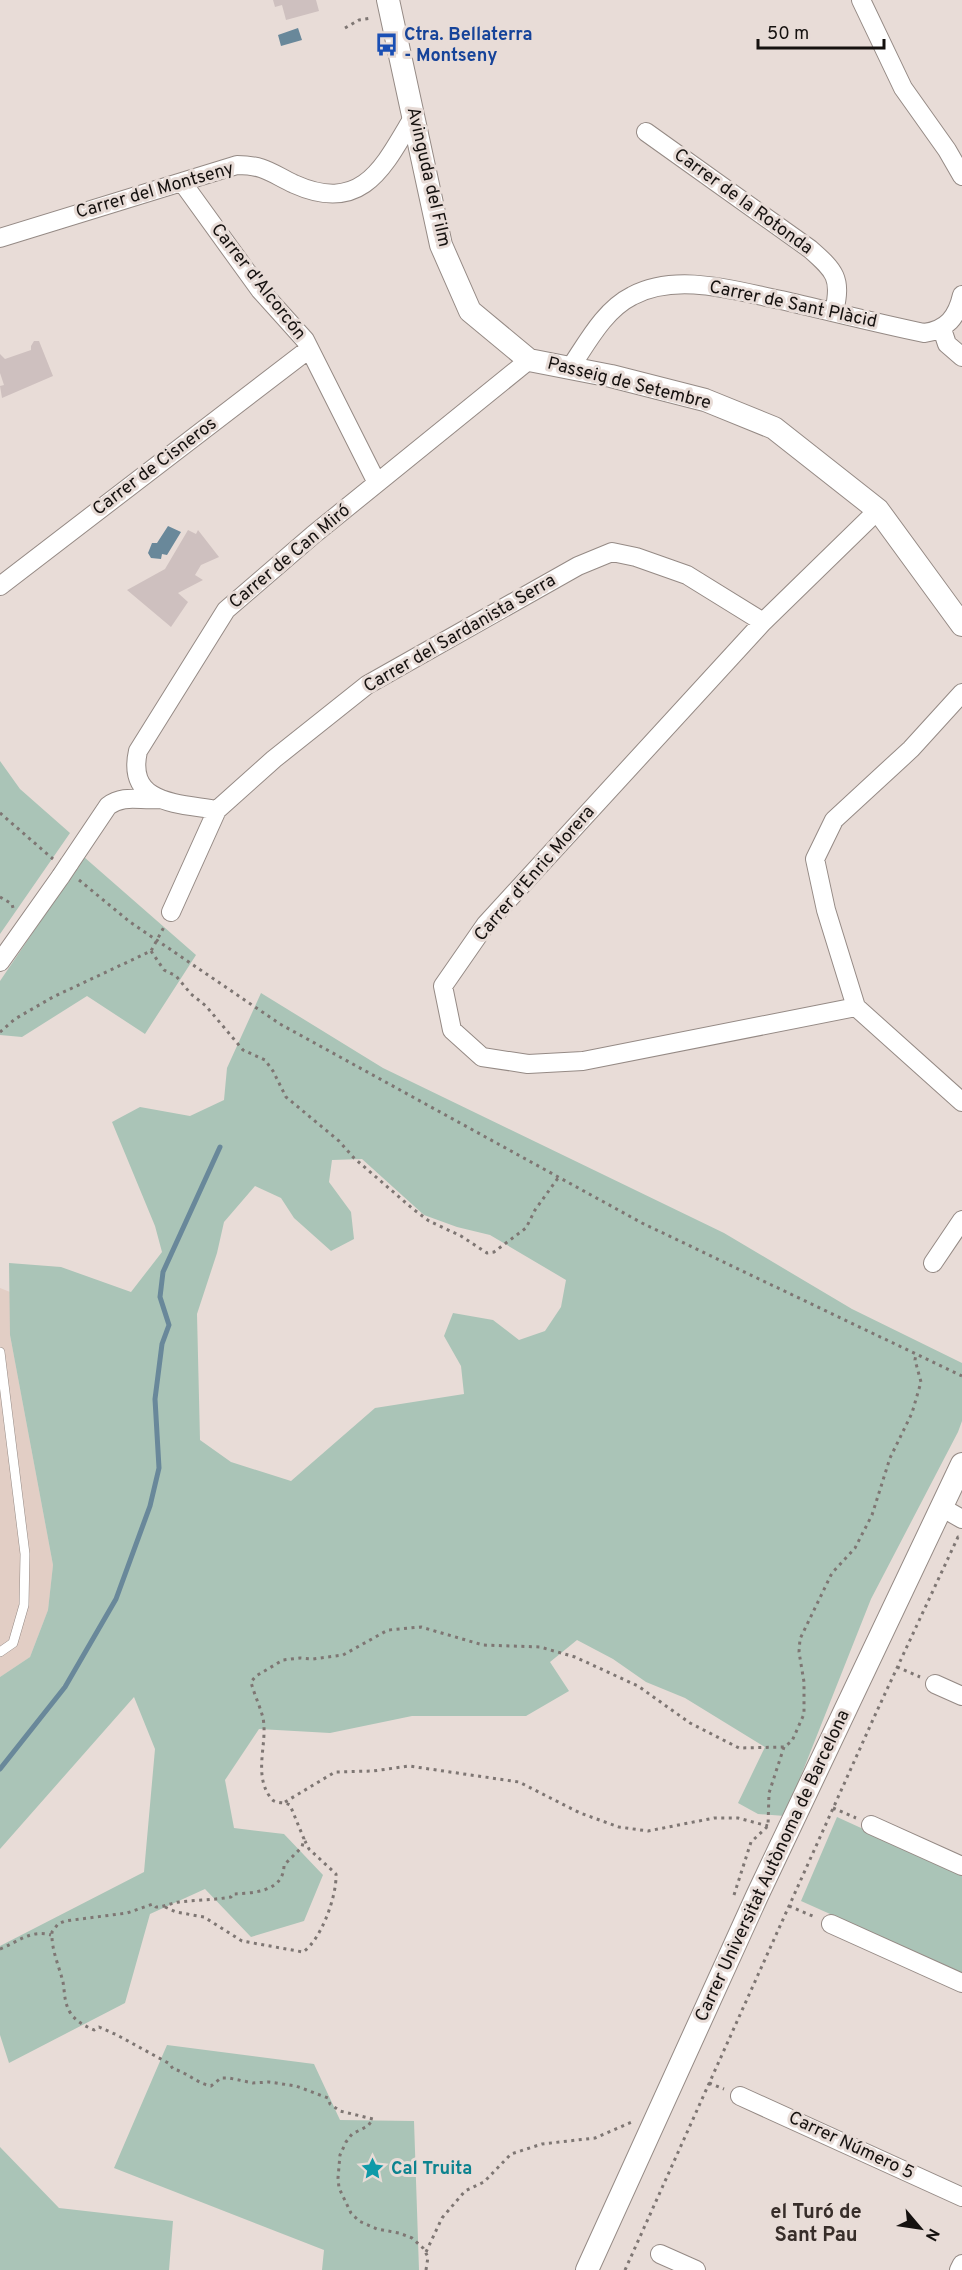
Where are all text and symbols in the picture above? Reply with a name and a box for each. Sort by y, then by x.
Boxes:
scale bar [758,12,884,50]
text: 50 m [767,23,809,46]
place label: Ctra. Bellaterra - Montseny [404,24,533,68]
bus stop icon: Ctra. Bellaterra - Montseny [373,32,399,58]
street label: Avinguda del Film [401,105,455,249]
street label: Carrer de la Rotonda [669,144,817,260]
street label: Carrer del Montseny [73,157,237,225]
street label: Carrer d'Alcorcón [205,219,311,345]
street label: Carrer de Sant Plàcid [707,276,879,334]
street label: Passeig de Setembre [545,353,713,415]
street label: Carrer de Cisneros [88,413,222,521]
street label: Carrer de Can Miró [225,500,355,614]
street label: Carrer del Sardanista Serra [360,570,560,698]
street label: Carrer d'Enric Morera [470,801,600,947]
street label: Carrer Universitat Autònoma de Barcelona [690,1706,856,2026]
street label: Carrer Número 5 [784,2107,918,2185]
place icon: Cal Truita [360,2156,386,2182]
place label: Cal Truita [391,2158,472,2181]
north arrow [890,2198,950,2258]
district label: el Turó de Sant Pau [770,2200,862,2249]
text: N [920,2224,943,2244]

